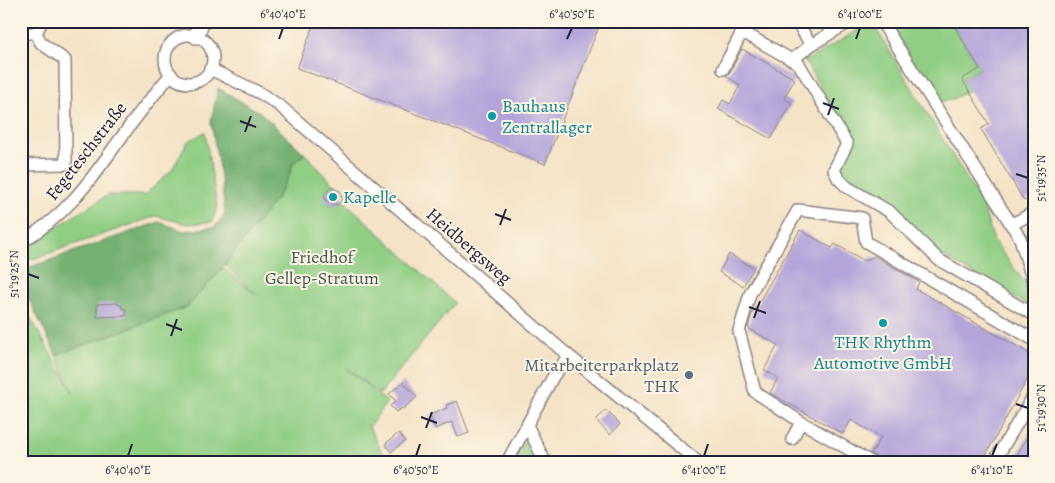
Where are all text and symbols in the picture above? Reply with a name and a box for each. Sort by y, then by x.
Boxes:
text: 6°40'40"E [260,6,306,22]
text: 6°40'50"E [549,6,595,22]
text: 6°41'00"E [838,6,882,22]
place label: Bauhaus Zentrallager [502,94,592,139]
street label: Fegeteschstraße [40,97,132,205]
marker: Bauhaus Zentrallager [486,110,498,122]
text: 51°19'35"N [1033,154,1049,201]
place label: Kapelle [343,185,397,209]
marker: Kapelle [327,191,339,203]
street label: Heidbergsweg [421,202,517,290]
park label: Friedhof Gellep-Stratum [265,245,379,290]
text: 51°19'25"N [6,250,22,298]
marker: THK Rhythm Automotive GmbH [877,317,889,329]
place label: THK Rhythm Automotive GmbH [813,330,952,375]
place label: Mitarbeiterparkplatz THK [524,353,680,398]
marker: Mitarbeiterparkplatz THK [683,369,695,381]
text: 51°19'30"N [1033,384,1049,432]
text: 6°40'40"E [105,462,151,478]
text: 6°40'50"E [393,462,439,478]
text: 6°41'00"E [682,462,726,478]
text: 6°41'10"E [971,462,1013,478]

